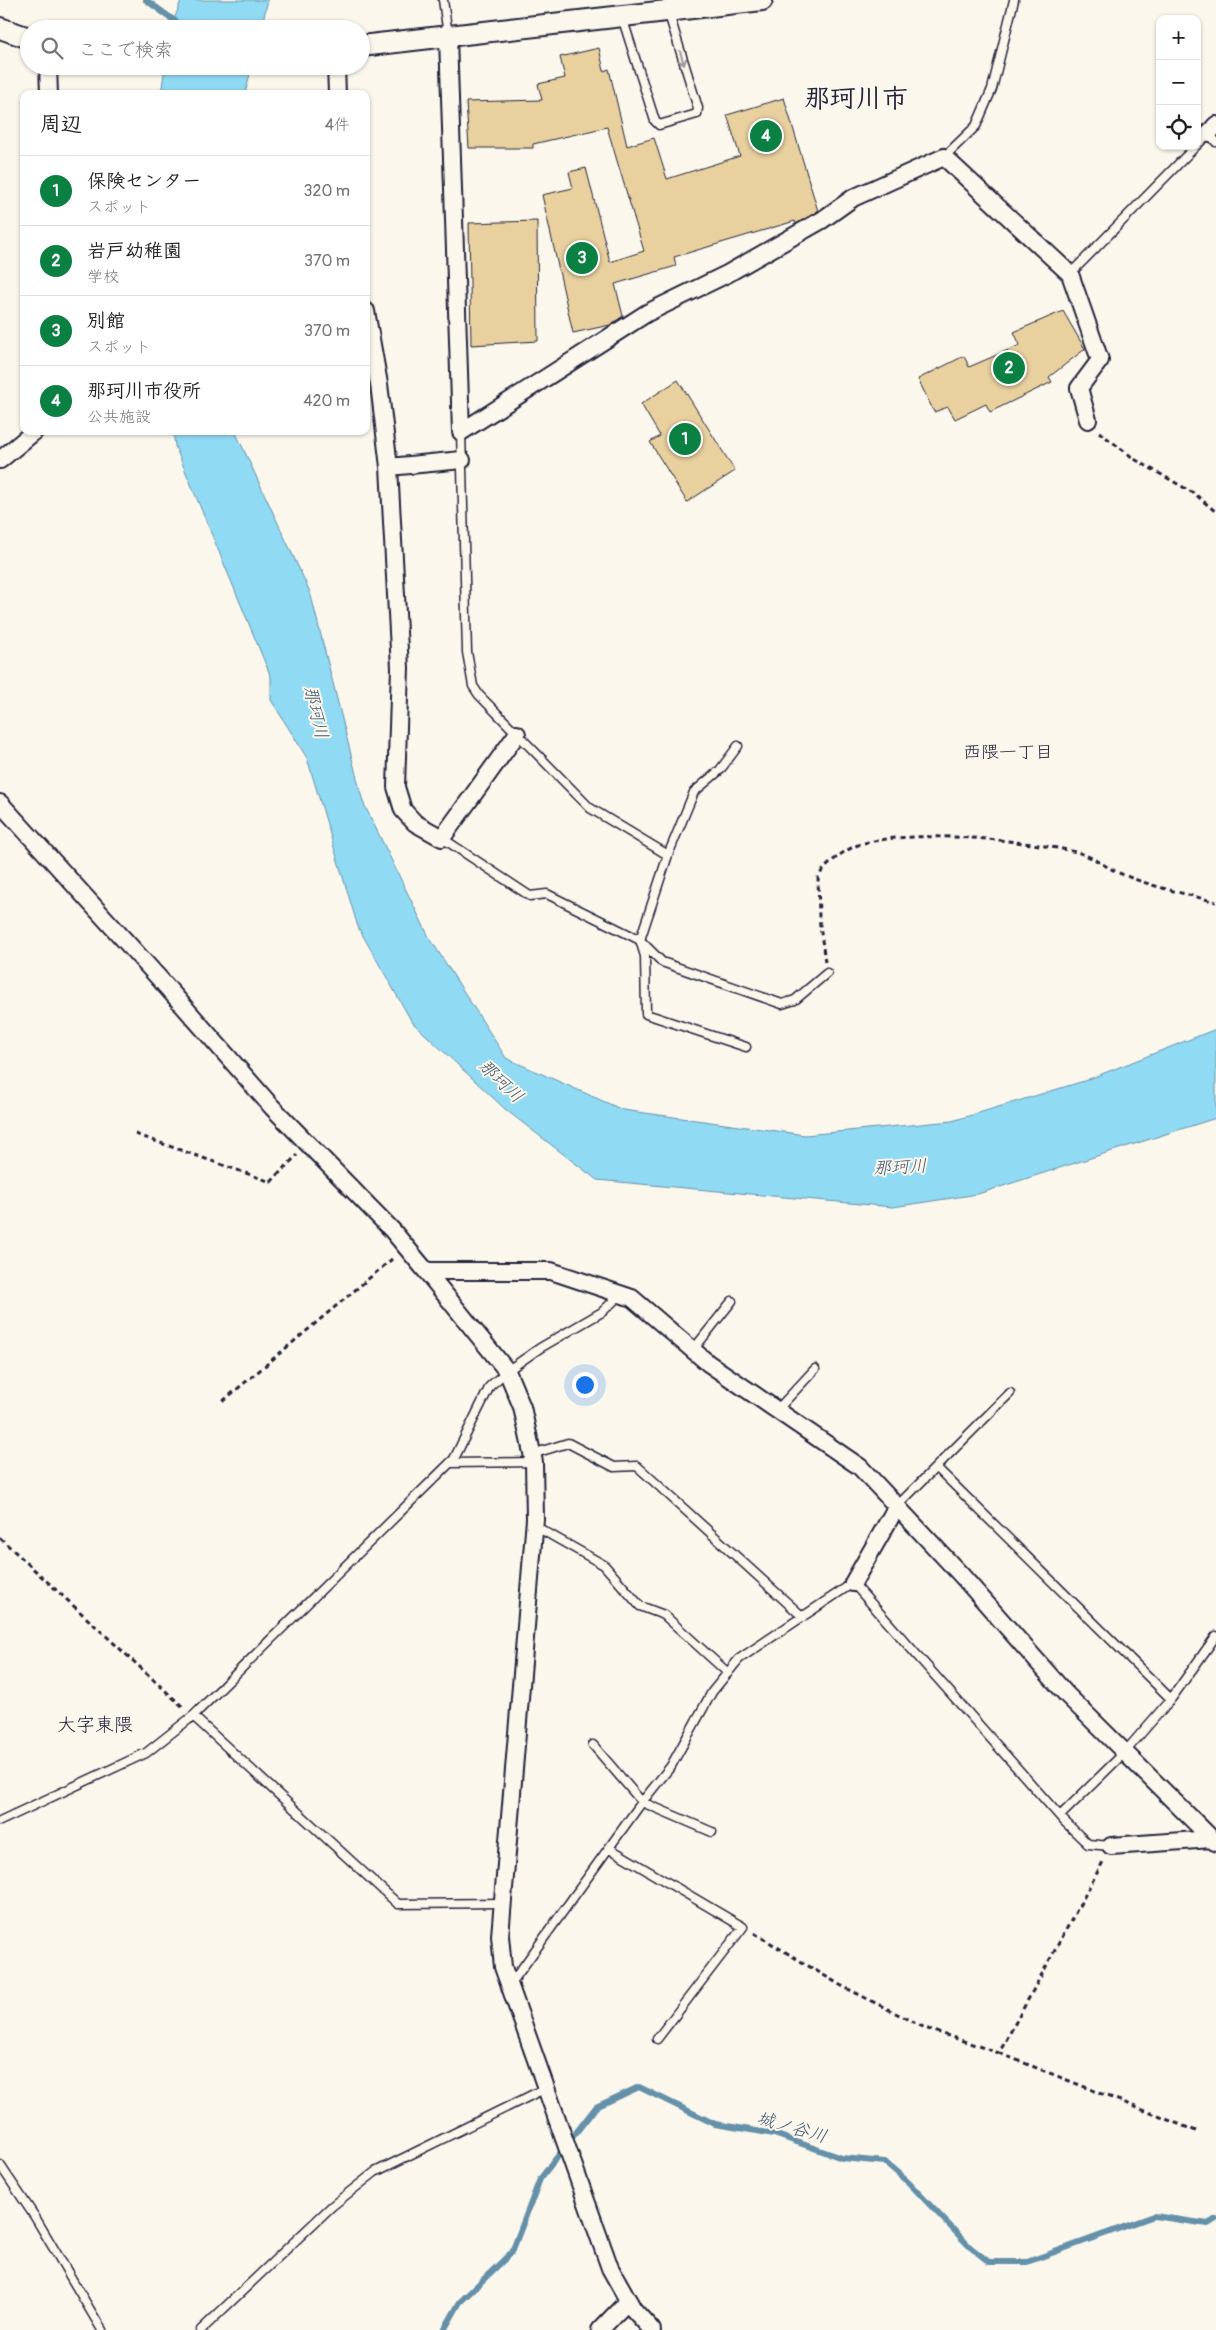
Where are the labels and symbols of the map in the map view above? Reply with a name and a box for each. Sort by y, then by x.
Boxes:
one-way arrow [678,50,688,66]
district label: 那珂川市 [804,83,908,115]
pin: 4 [750,117,782,155]
pin: 3 [566,239,598,277]
pin: 2 [993,349,1025,387]
pin: 1 [669,420,701,458]
water label: 那珂川 [298,683,333,741]
district label: 西隈一丁目 [963,741,1053,764]
water label: 那珂川 [473,1055,528,1108]
water label: 那珂川 [872,1155,928,1180]
your location [572,1372,598,1398]
district label: 大字東隈 [57,1713,133,1737]
water label: 城ノ谷川 [754,2107,830,2148]

